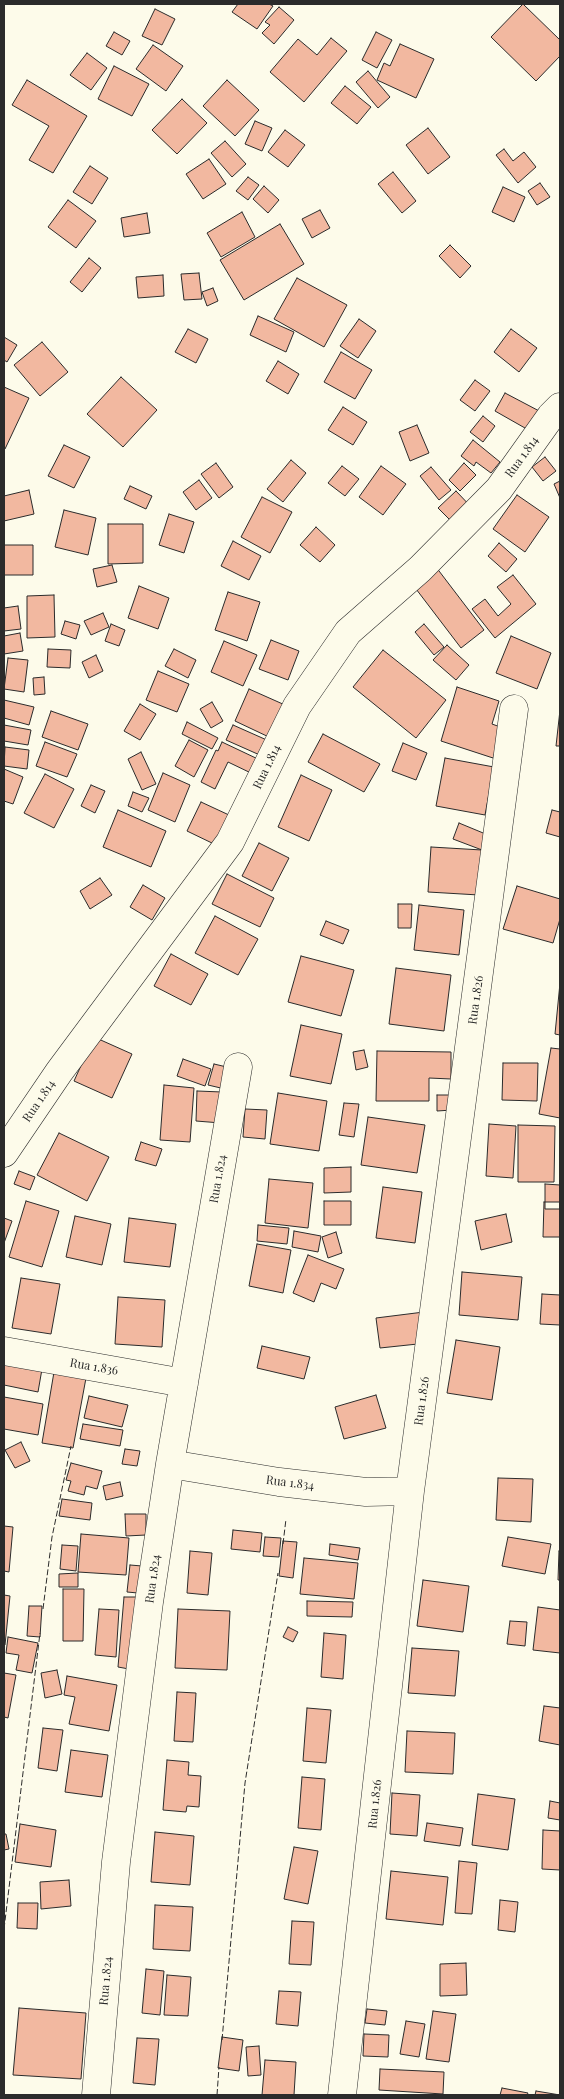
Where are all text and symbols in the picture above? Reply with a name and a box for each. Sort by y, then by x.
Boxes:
street label: Rua 1.814 [502,433,542,481]
street label: Rua 1.814 [250,742,284,792]
street label: Rua 1.826 [465,975,487,1025]
street label: Rua 1.814 [20,1077,58,1125]
street label: Rua 1.824 [207,1154,229,1204]
street label: Rua 1.836 [69,1356,119,1378]
street label: Rua 1.826 [411,1376,433,1426]
street label: Rua 1.834 [265,1473,315,1493]
street label: Rua 1.824 [142,1554,164,1604]
street label: Rua 1.826 [365,1779,385,1829]
street label: Rua 1.824 [97,1956,115,2006]

